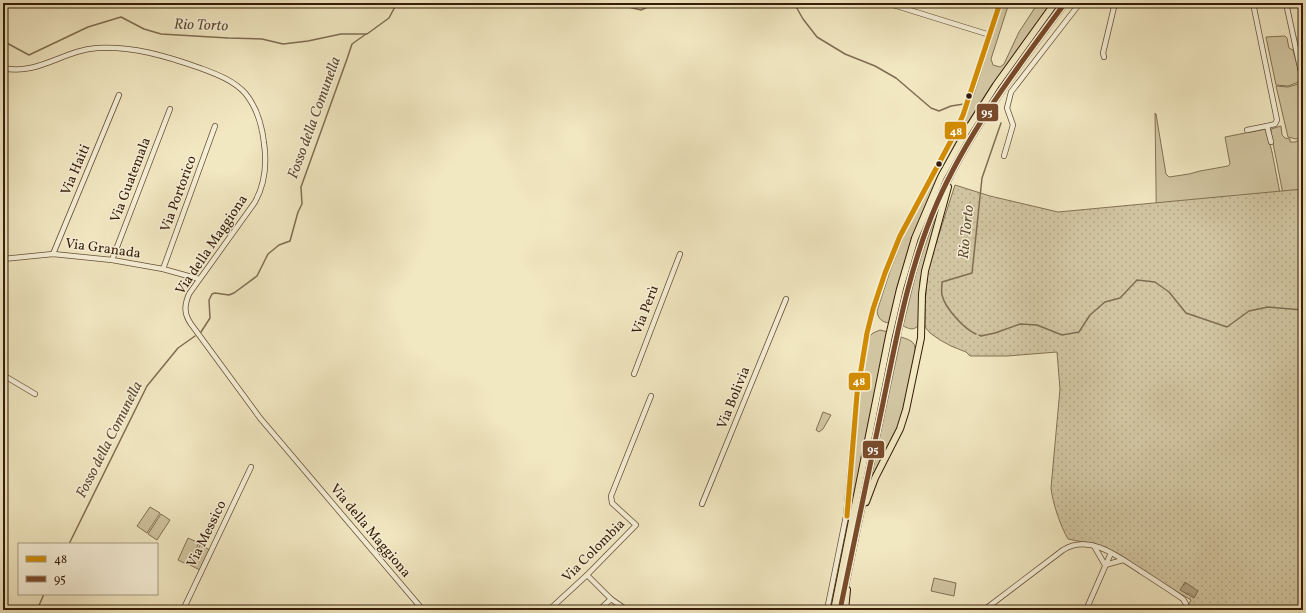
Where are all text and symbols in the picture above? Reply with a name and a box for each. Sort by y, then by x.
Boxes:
water label: Rio Torto [174,15,229,37]
water label: Fosso della Comunella [283,54,347,182]
unlabelled marker [964,91,974,101]
line badge: 95 [976,103,999,122]
text: 95 [981,106,993,121]
line badge: 48 [944,121,967,140]
text: 48 [950,125,962,140]
street label: Via Guatemala [106,135,156,225]
street label: Via Haiti [57,142,95,198]
street label: Via Portorico [156,153,202,235]
unlabelled marker [934,159,944,169]
street label: Via della Maggiona [171,191,253,299]
water label: Rio Torto [954,204,980,260]
street label: Via Granada [64,234,142,264]
street label: Via Perù [628,283,664,337]
street label: Via Bolivia [713,364,755,432]
line badge: 48 [848,372,871,391]
text: 48 [853,375,865,390]
water label: Fosso della Comunella [72,378,148,502]
line badge: 95 [862,440,885,459]
text: 95 [867,443,879,458]
street label: Via della Maggiona [325,480,415,582]
street label: Via Messico [183,497,231,571]
street label: Via Colombia [558,515,630,587]
legend [18,543,158,595]
text: 48 [54,552,67,568]
text: 95 [54,572,66,588]

